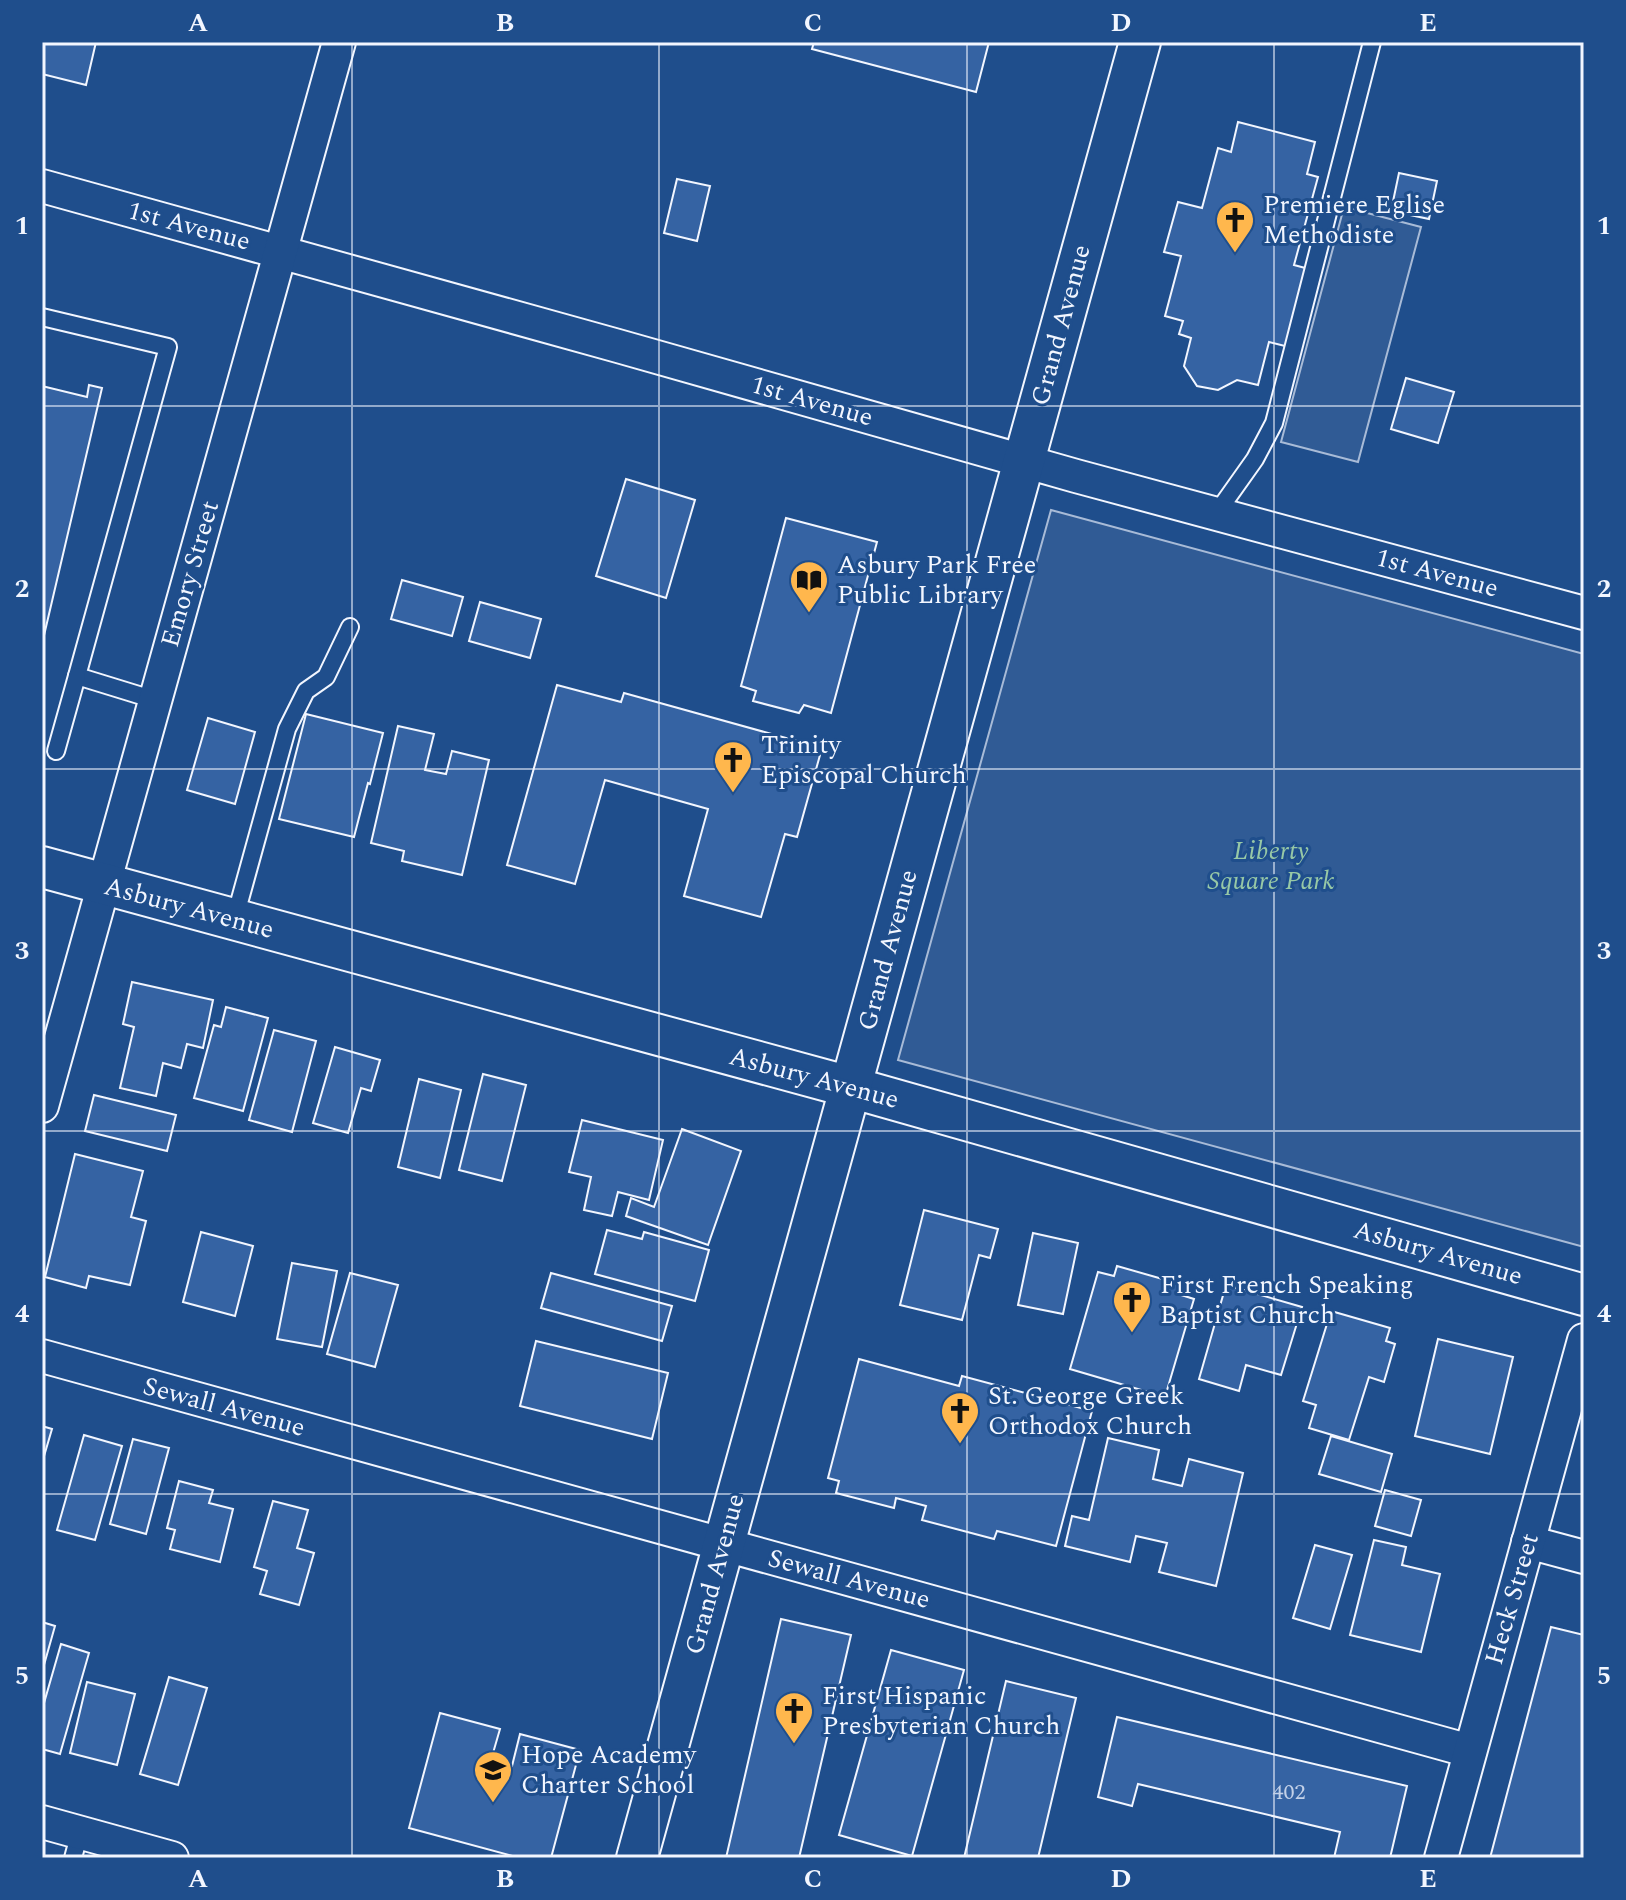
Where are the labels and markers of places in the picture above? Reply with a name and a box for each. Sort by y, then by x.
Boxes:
place label: Premiere Eglise Methodiste [1263,185,1445,255]
church icon: Premiere Eglise Methodiste [1214,199,1256,254]
place label: Asbury Park Free Public Library [837,545,1036,615]
library icon: Asbury Park Free Public Library [788,559,830,614]
place label: Trinity Episcopal Church [761,725,967,795]
church icon: Trinity Episcopal Church [712,739,754,794]
place label: First French Speaking Baptist Church [1160,1265,1413,1335]
church icon: First French Speaking Baptist Church [1111,1279,1153,1334]
place label: St. George Greek Orthodox Church [988,1376,1192,1446]
church icon: St. George Greek Orthodox Church [939,1390,981,1445]
place label: First Hispanic Presbyterian Church [822,1676,1060,1746]
church icon: First Hispanic Presbyterian Church [773,1690,815,1745]
place label: Hope Academy Charter School [521,1735,697,1805]
school or university icon: Hope Academy Charter School [472,1749,514,1804]

